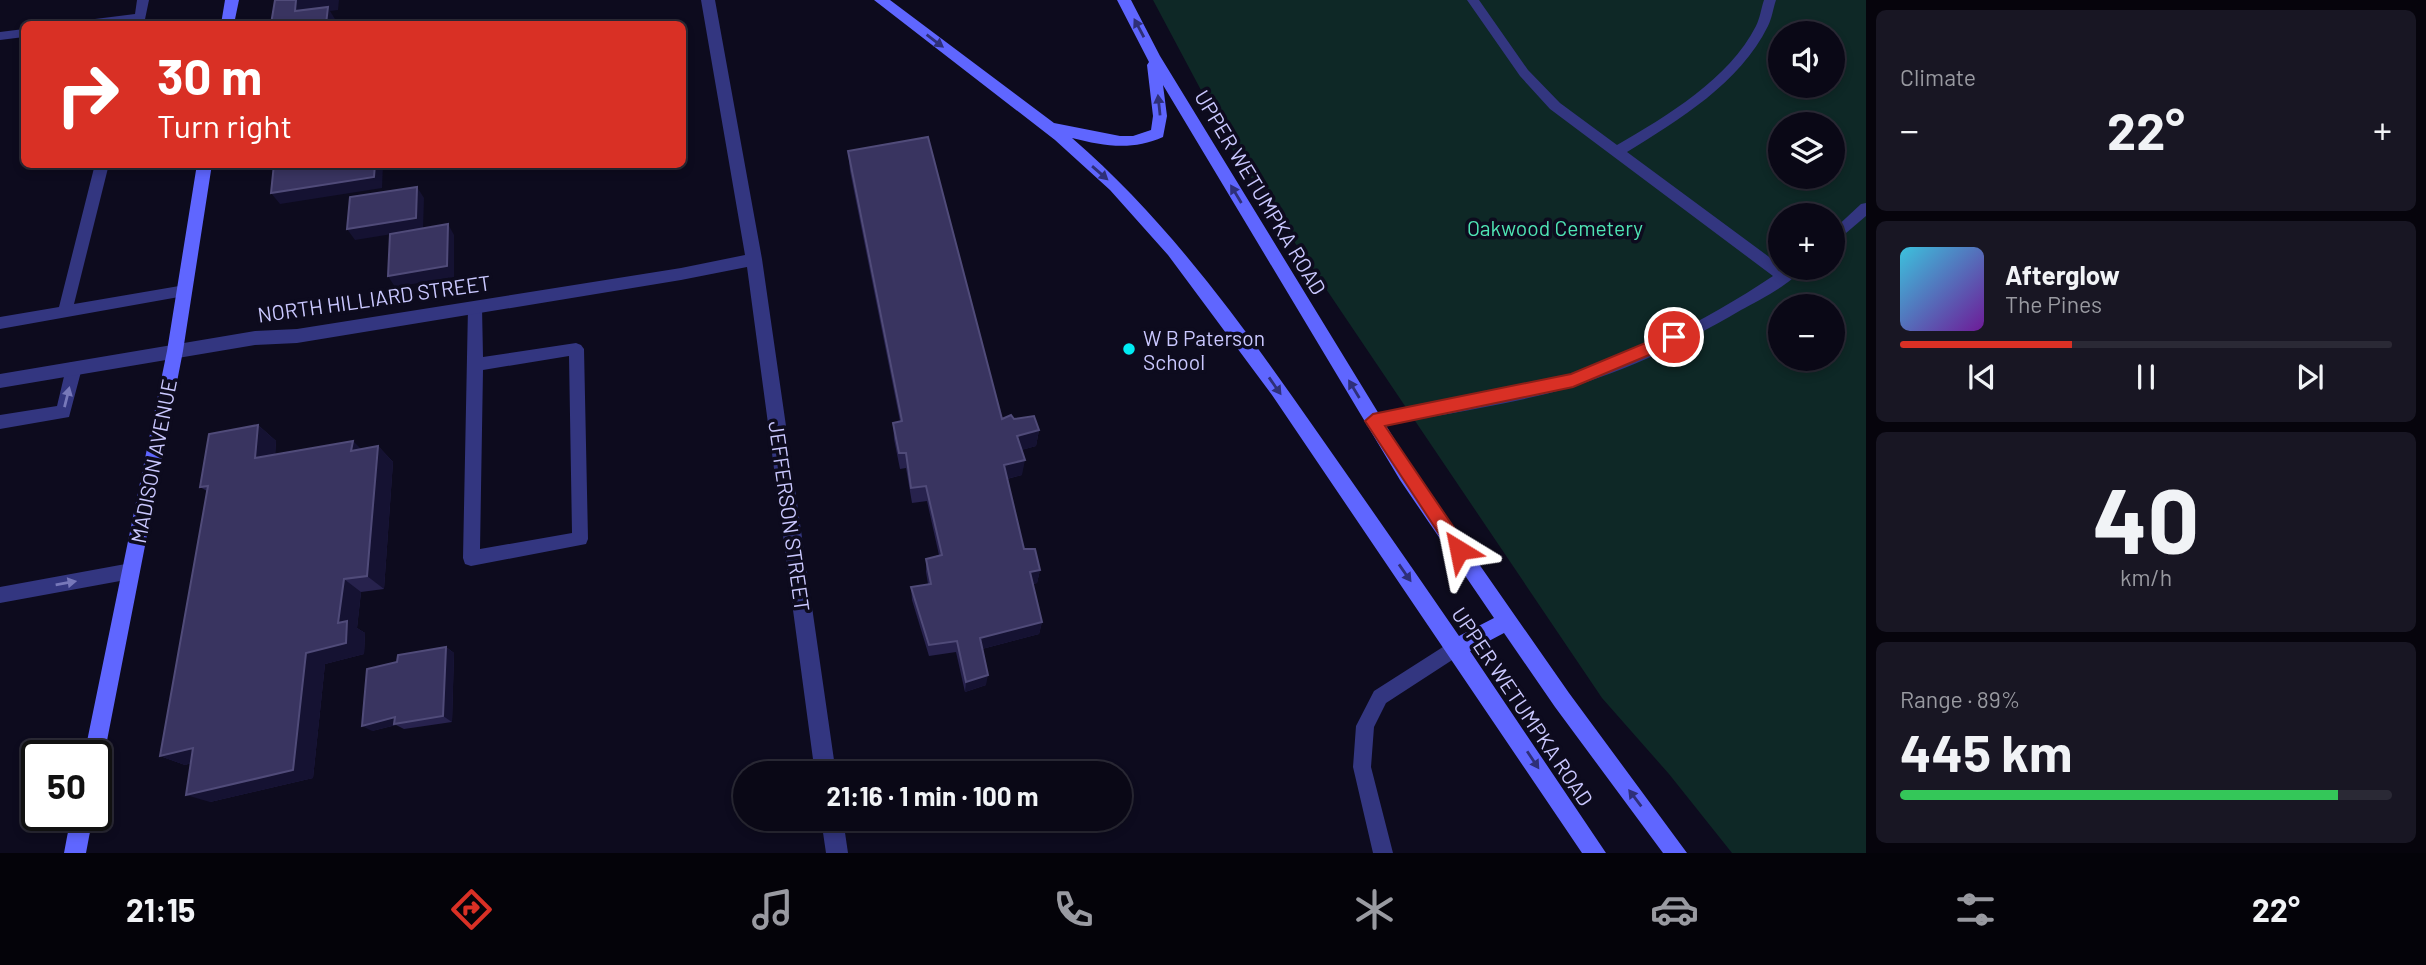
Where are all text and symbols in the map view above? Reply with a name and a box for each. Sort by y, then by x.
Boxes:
one-way arrow [1133,18,1144,38]
map controls [1768,21,1845,371]
button: sound [1768,21,1845,98]
one-way arrow [926,34,944,49]
text: 30 m [157,46,262,105]
icon: right [42,49,133,140]
text: Climate [1900,63,1976,91]
street label: UPPER WETUMPKA ROAD [1190,85,1332,299]
one-way arrow [1153,94,1164,116]
text: 22° [2107,98,2185,160]
text: Turn right [157,106,292,144]
text: − [1900,106,1919,152]
text: + [2373,106,2392,152]
button: layers [1768,112,1845,189]
one-way arrow [1091,164,1108,180]
one-way arrow [1230,185,1242,204]
button: + [1768,203,1845,280]
park label: Oakwood Cemetery [1467,215,1643,240]
text: Afterglow [2005,259,2120,290]
street label: NORTH HILLIARD STREET [256,269,492,327]
text: The Pines [2005,290,2102,318]
button: − [1768,294,1845,371]
pin [1644,307,1704,367]
icon: arrive [1655,318,1693,356]
place label: W B Paterson School [1143,325,1265,374]
marker: W B Paterson School [1121,341,1137,357]
icon: previous [1963,358,2001,396]
icon: pause [2127,358,2165,396]
icon: next [2291,358,2329,396]
street label: MADISON AVENUE [125,377,181,545]
one-way arrow [1268,377,1282,395]
one-way arrow [1347,380,1360,399]
one-way arrow [61,386,72,408]
street label: JEFFERSON STREET [764,419,816,613]
text: 40 [2093,463,2199,572]
position arrow [1422,513,1496,587]
text: km/h [2120,563,2172,591]
one-way arrow [1398,564,1412,582]
one-way arrow [55,578,77,589]
street label: UPPER WETUMPKA ROAD [1447,602,1599,810]
text: Range · 89% [1900,685,2020,713]
text: 445 km [1900,720,2072,782]
speed limit sign: 50 [21,740,112,831]
one-way arrow [1526,751,1539,770]
text: 21:16 · 1 min · 100 m [827,780,1038,811]
one-way arrow [1628,790,1643,808]
icon: directions [447,885,496,934]
icon: music [748,885,797,934]
icon: phone [1049,885,1098,934]
icon: climate [1350,885,1399,934]
icon: car [1650,885,1699,934]
icon: filters [1951,885,2000,934]
text: 21:15 [126,890,195,928]
text: 22° [2252,890,2300,928]

